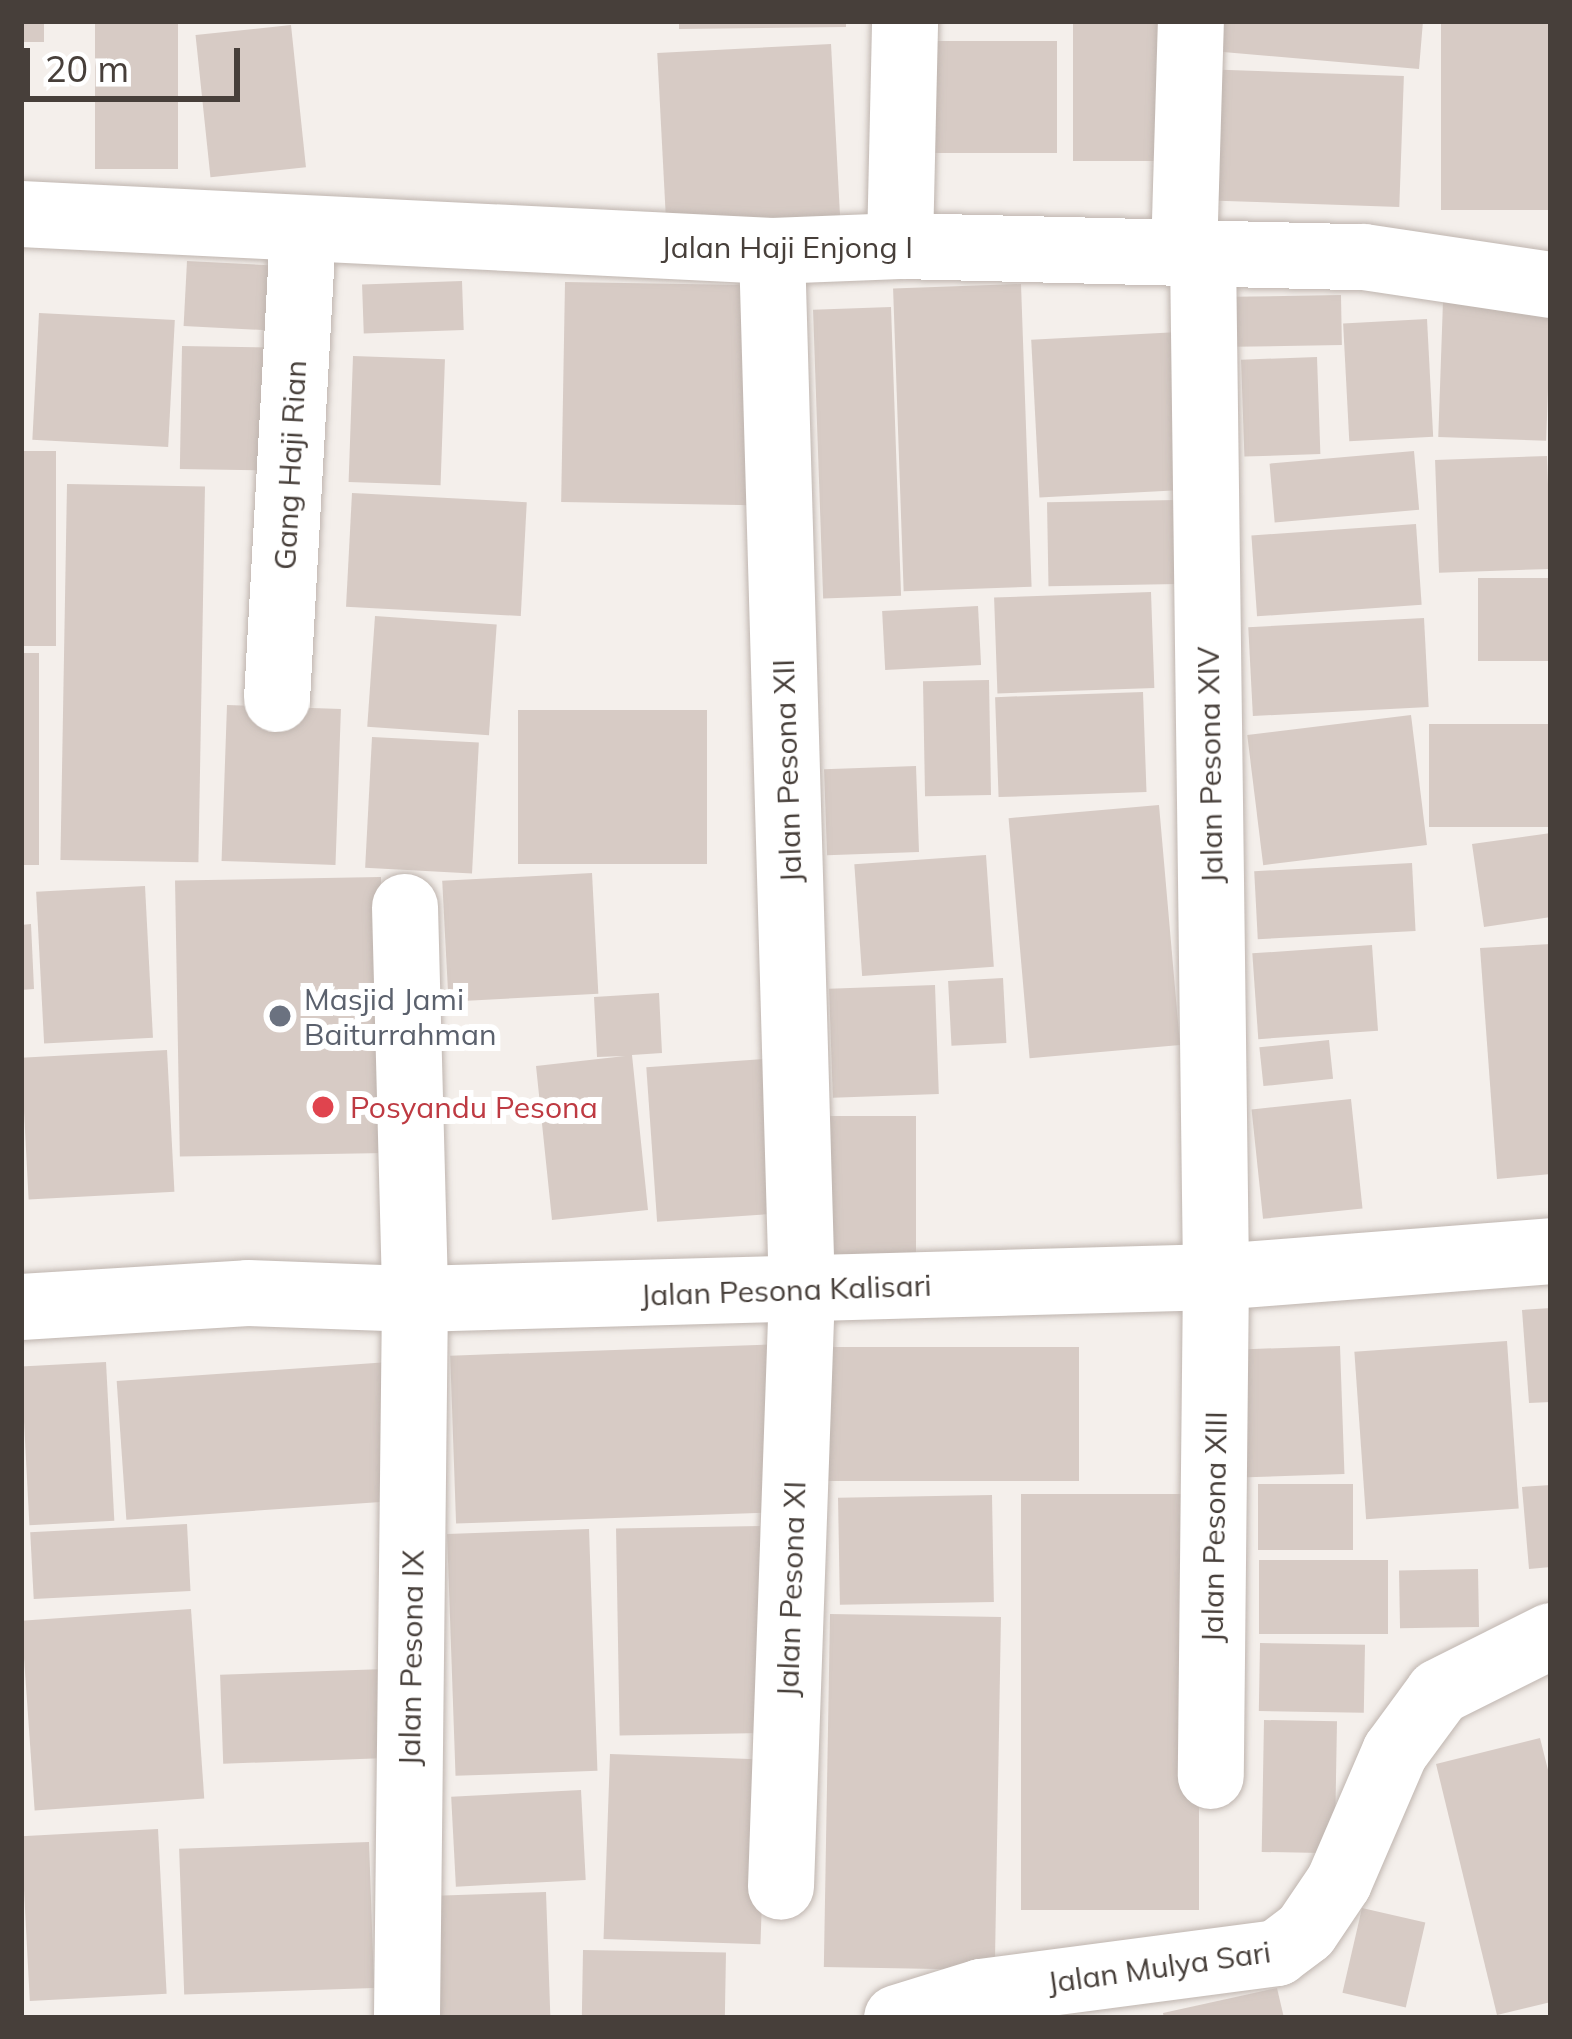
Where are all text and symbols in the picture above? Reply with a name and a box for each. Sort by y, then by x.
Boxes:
scale bar [30,24,246,98]
text: 20 m [45,46,129,91]
street label: Jalan Haji Enjong I [661,229,913,265]
street label: Gang Haji Rian [267,359,313,571]
street label: Jalan Pesona XIV [1190,646,1230,884]
street label: Jalan Pesona XII [765,658,809,884]
place label: Masjid Jami Baiturrahman [304,981,496,1052]
marker: Masjid Jami Baiturrahman [267,1003,293,1029]
place label: Posyandu Pesona [350,1089,598,1125]
marker: Posyandu Pesona [307,1091,339,1123]
street label: Jalan Pesona Kalisari [640,1267,932,1313]
street label: Jalan Pesona XIII [1194,1411,1234,1643]
street label: Jalan Pesona XI [769,1480,813,1698]
street label: Jalan Pesona IX [391,1550,431,1766]
street label: Jalan Mulya Sari [1045,1934,1273,2000]

